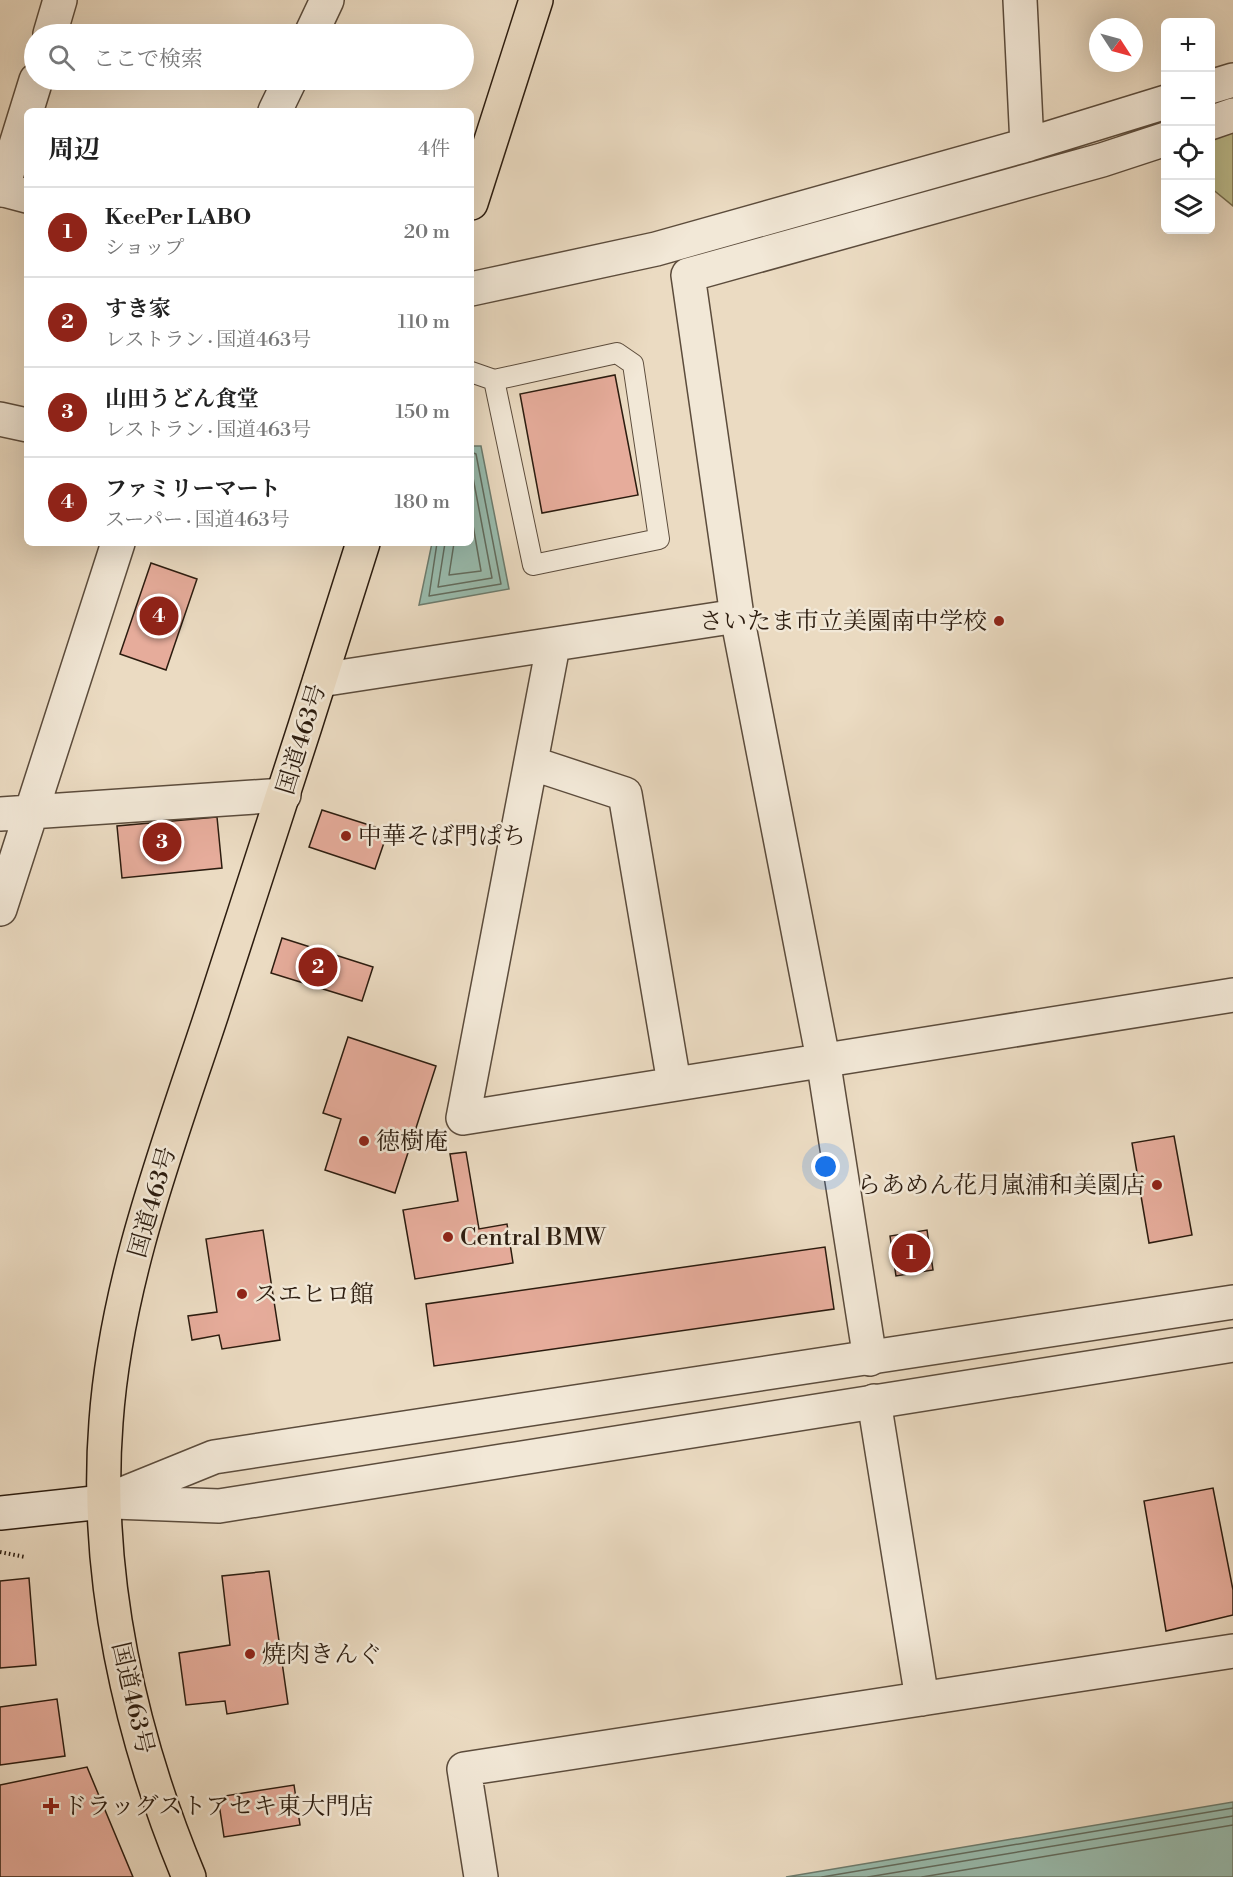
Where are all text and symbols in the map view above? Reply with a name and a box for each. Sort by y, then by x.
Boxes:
north arrow [1089,18,1143,72]
map controls [1161,18,1215,234]
button: + [1161,18,1215,72]
search box [24,24,474,90]
icon: search [45,41,78,74]
text: ここで検索 [93,46,203,73]
button: − [1161,72,1215,126]
button: locate [1161,126,1215,180]
text: 周辺 [48,134,100,166]
text: 4件 [418,137,450,162]
button: layers [1161,180,1215,234]
text: KeePer LABO [105,204,251,231]
text: 1 [63,220,72,245]
text: 20 m [404,220,450,245]
text: ショップ [105,236,185,261]
text: すき家 [105,296,171,323]
text: 2 [61,310,74,335]
text: 110 m [398,310,450,335]
text: レストラン · 国道463号 [105,328,311,353]
text: 山田うどん食堂 [105,386,259,413]
text: 3 [61,400,74,425]
text: 150 m [395,400,450,425]
text: レストラン · 国道463号 [105,418,311,443]
text: ファミリーマート [105,476,281,503]
text: 4 [61,490,74,515]
text: 180 m [395,490,450,515]
text: スーパー · 国道463号 [105,508,290,533]
pin: 4 [140,594,178,638]
place label: さいたま市立美園南中学校 [699,607,987,637]
marker: さいたま市立美園南中学校 [992,614,1006,628]
street label: 国道463号 [271,680,333,798]
pin: 3 [142,820,182,864]
place label: 中華そば門ぱち [358,822,526,852]
marker: 中華そば門ぱち [339,829,353,843]
pin: 2 [298,944,338,990]
place label: 徳樹庵 [376,1127,448,1157]
marker: 徳樹庵 [357,1134,371,1148]
street label: 国道463号 [123,1143,183,1261]
your location [811,1152,840,1181]
place label: らあめん花月嵐浦和美園店 [857,1171,1145,1201]
marker: らあめん花月嵐浦和美園店 [1150,1178,1164,1192]
place label: Central BMW [460,1223,607,1253]
marker: Central BMW [441,1230,455,1244]
pin: 1 [892,1230,930,1276]
place label: スエヒロ館 [254,1280,374,1310]
marker: スエヒロ館 [235,1287,249,1301]
street label: 国道463号 [105,1639,159,1757]
place label: 焼肉きんぐ [262,1640,382,1670]
marker: 焼肉きんぐ [243,1647,257,1661]
place label: ドラッグストアセキ東大門店 [63,1792,373,1822]
marker: ドラッグストアセキ東大門店 [44,1799,58,1813]

